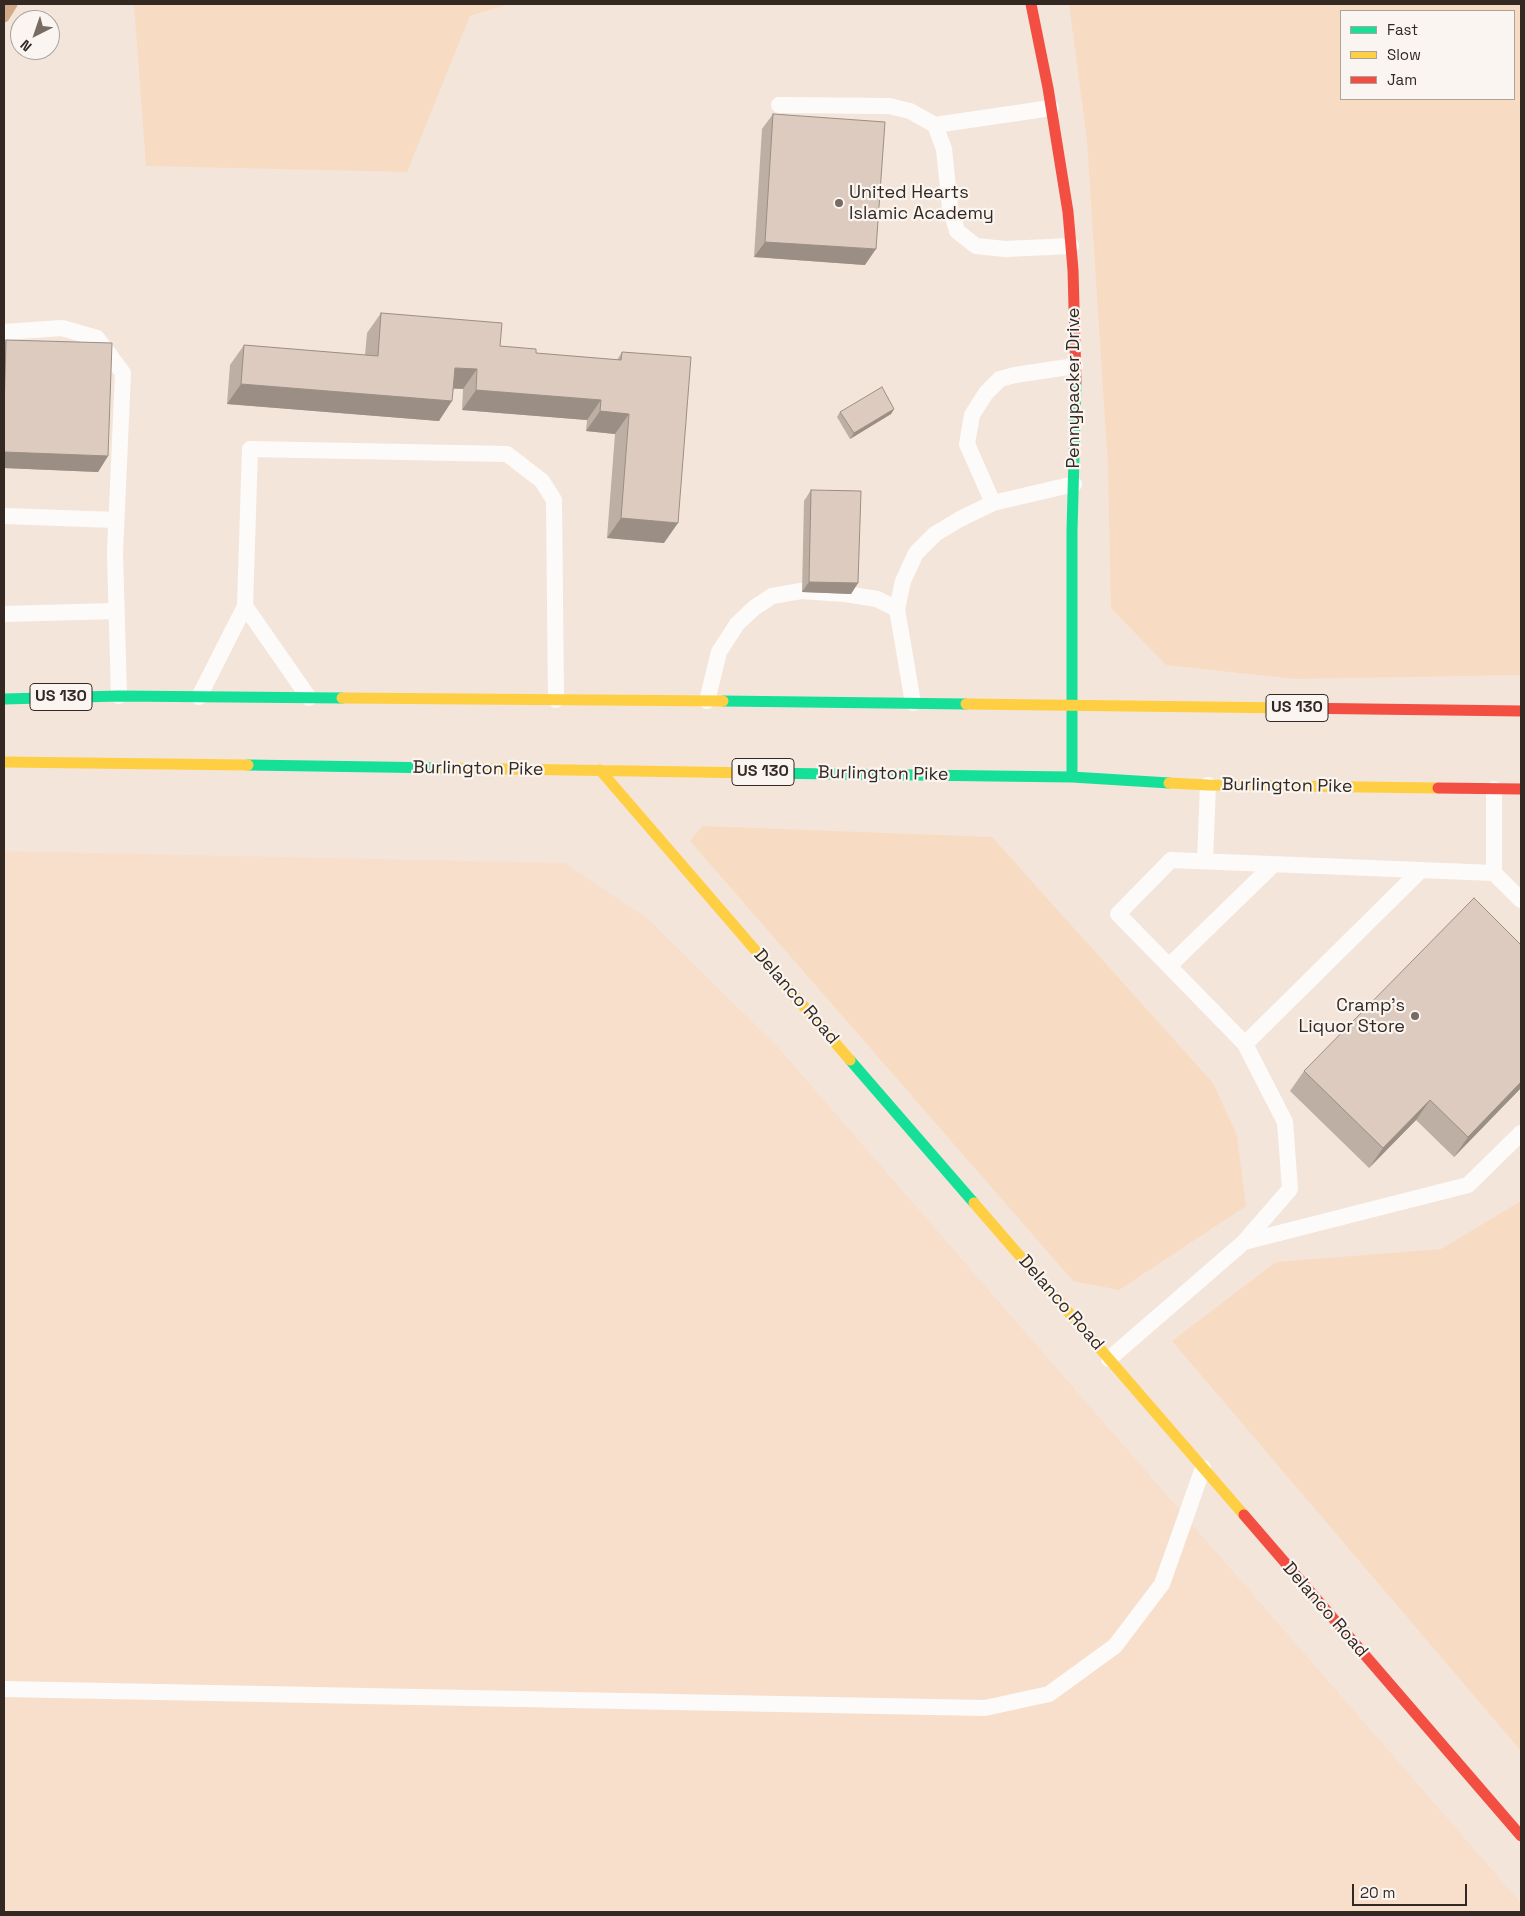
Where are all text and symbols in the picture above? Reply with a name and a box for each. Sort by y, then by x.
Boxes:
north arrow [10,10,60,60]
legend [1340,10,1515,100]
text: Fast [1387,20,1418,39]
text: N [16,36,35,55]
text: Slow [1387,45,1421,64]
text: Jam [1387,70,1417,89]
place label: United Hearts Islamic Academy [849,182,994,224]
marker: United Hearts Islamic Academy [833,197,845,209]
street label: Pennypacker Drive [1063,308,1085,468]
road number: US 130 [30,684,92,710]
road number: US 130 [1266,694,1328,721]
street label: Burlington Pike [412,757,544,781]
road number: US 130 [732,759,794,786]
street label: Burlington Pike [817,762,949,786]
street label: Burlington Pike [1221,774,1353,798]
street label: Delanco Road [749,945,843,1049]
place label: Cramp's Liquor Store [1298,995,1405,1038]
marker: Cramp's Liquor Store [1409,1010,1421,1022]
street label: Delanco Road [1014,1251,1108,1355]
street label: Delanco Road [1278,1558,1372,1662]
scale bar [1355,1874,1470,1906]
text: 20 m [1360,1883,1395,1902]

